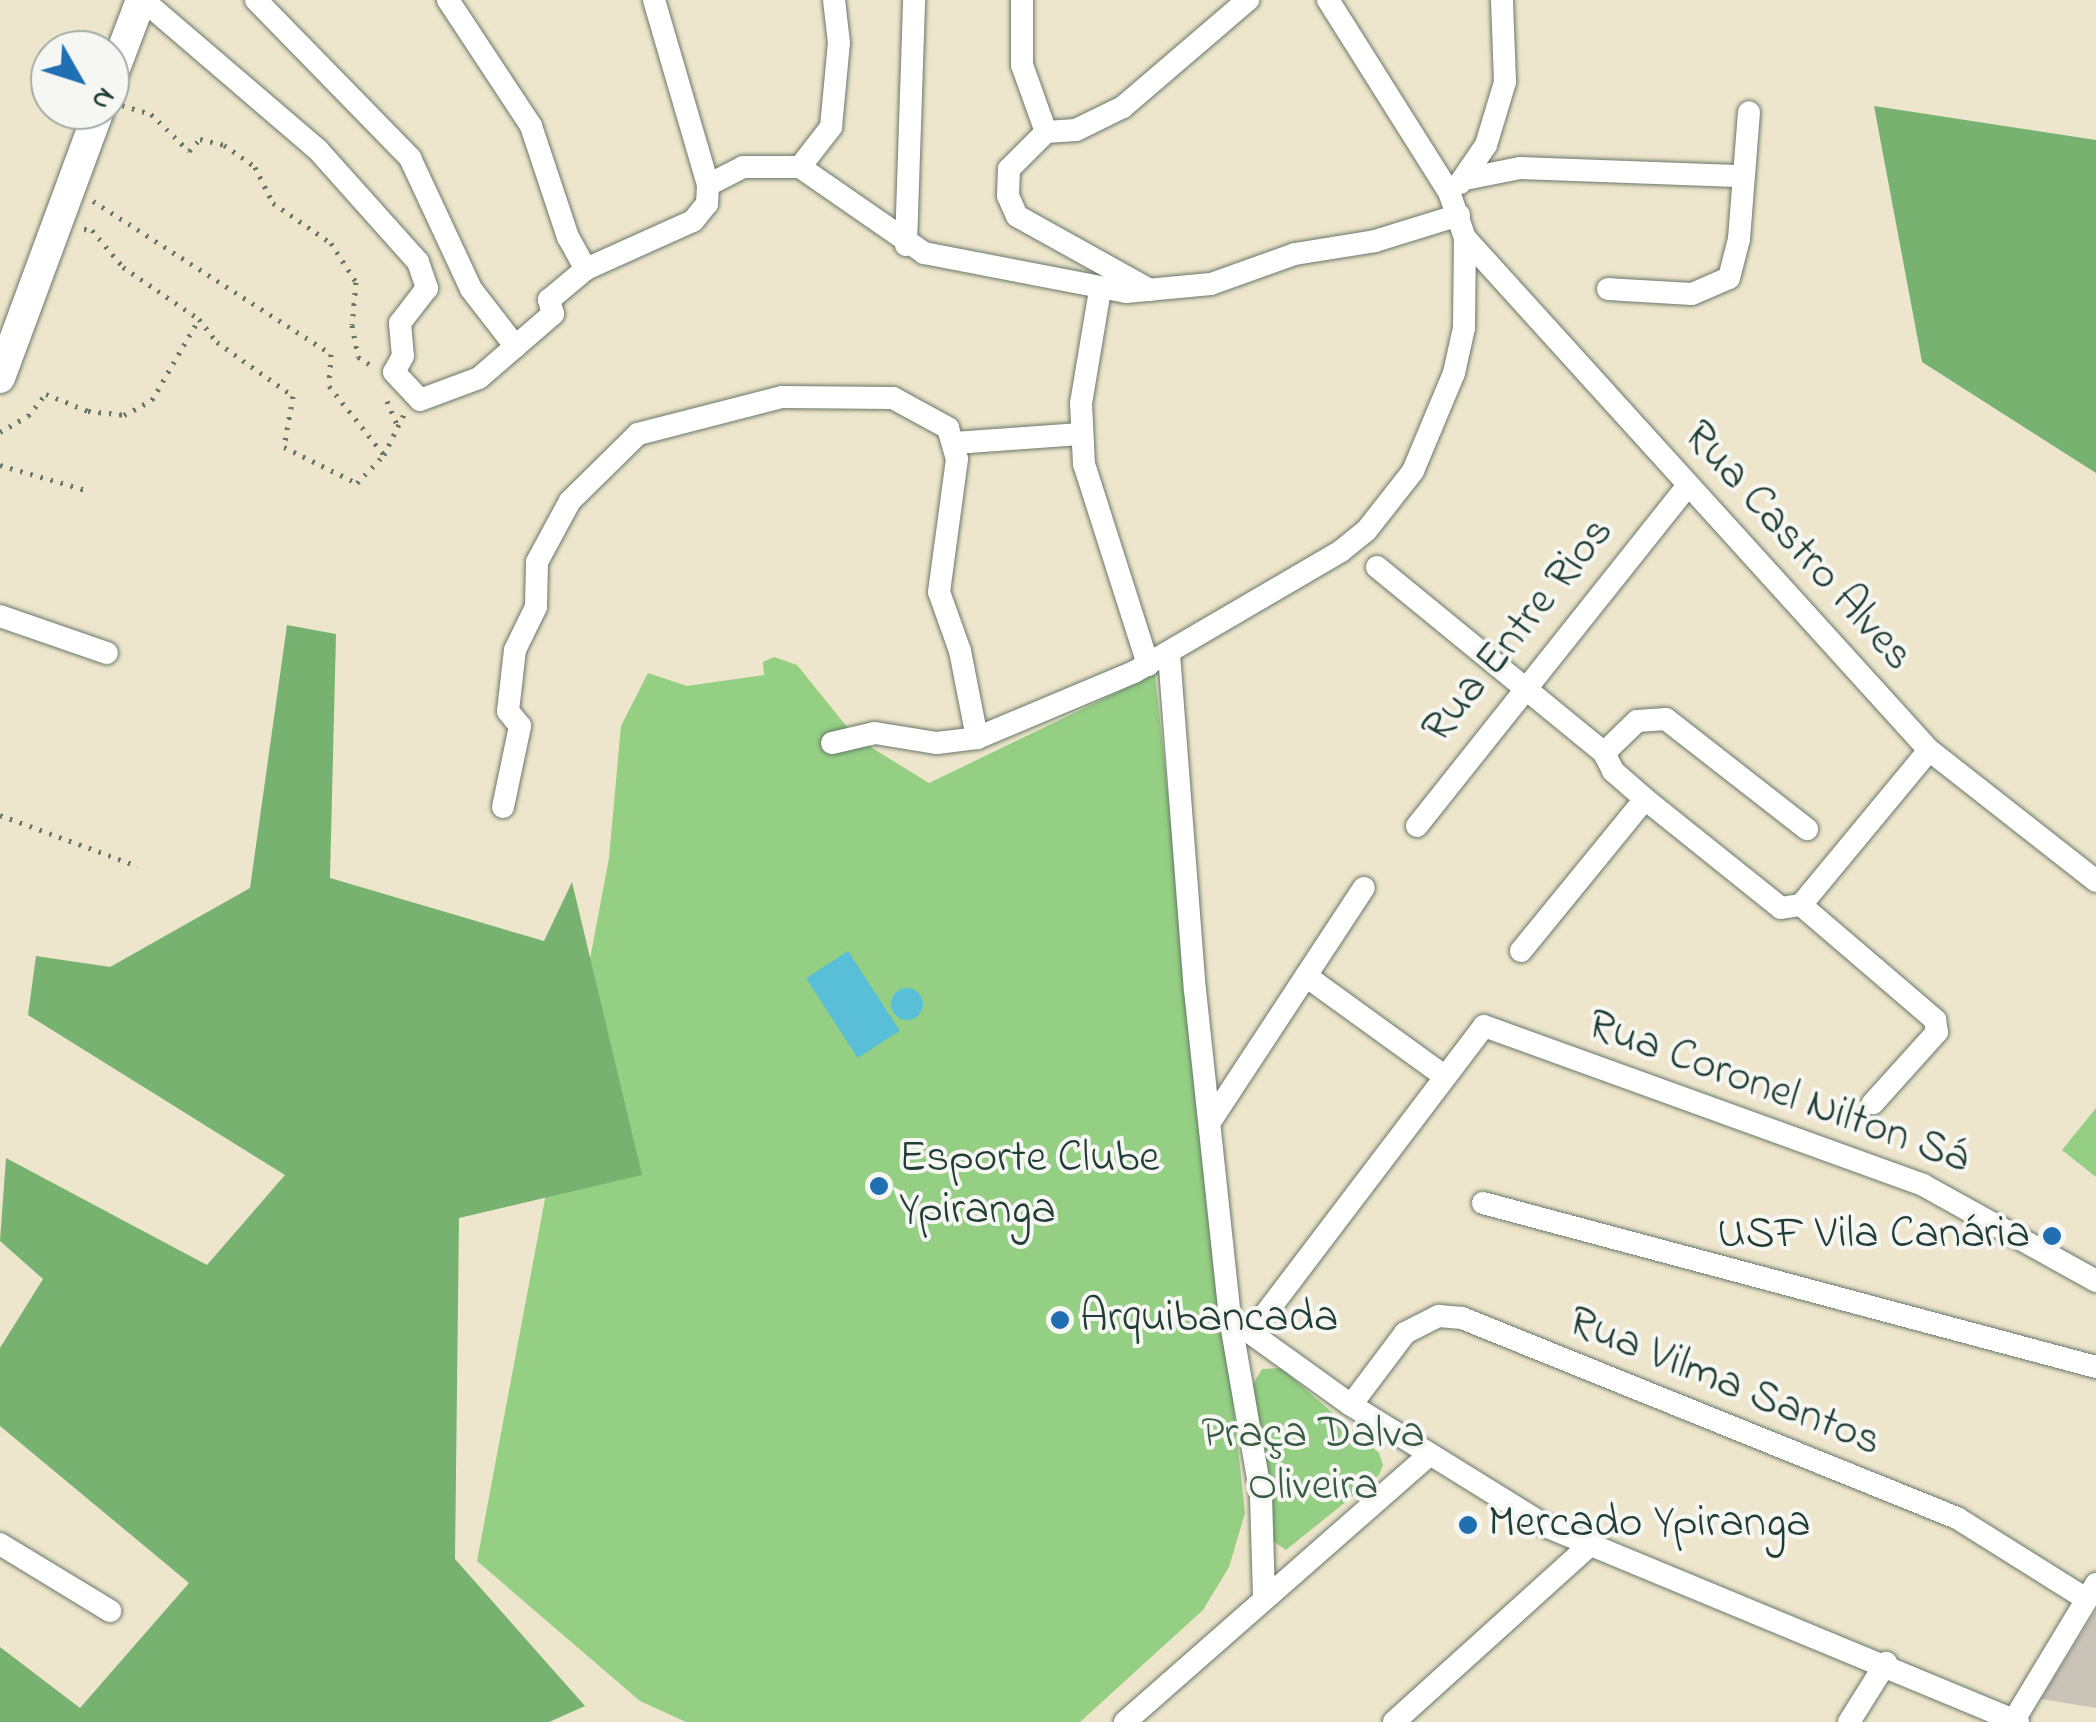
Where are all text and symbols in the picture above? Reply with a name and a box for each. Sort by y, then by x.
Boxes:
north arrow [30,30,130,130]
text: N [80,78,124,118]
street label: Rua Castro Alves [1670,411,1924,683]
street label: Rua Entre Rios [1411,507,1627,755]
street label: Rua Coronel Nilton Sá [1580,999,1976,1187]
place label: Esporte Clube Ypiranga [899,1133,1159,1239]
marker: Esporte Clube Ypiranga [868,1175,890,1197]
place label: USF Vila Canária [1717,1209,2030,1263]
marker: USF Vila Canária [2039,1223,2065,1249]
place label: Arquibancada [1080,1293,1338,1347]
street label: Rua Vilma Santos [1560,1296,1888,1470]
marker: Arquibancada [1049,1309,1071,1331]
park label: Praça Dalva Oliveira [1201,1409,1425,1515]
place label: Mercado Ypiranga [1488,1498,1811,1552]
marker: Mercado Ypiranga [1457,1514,1479,1536]

